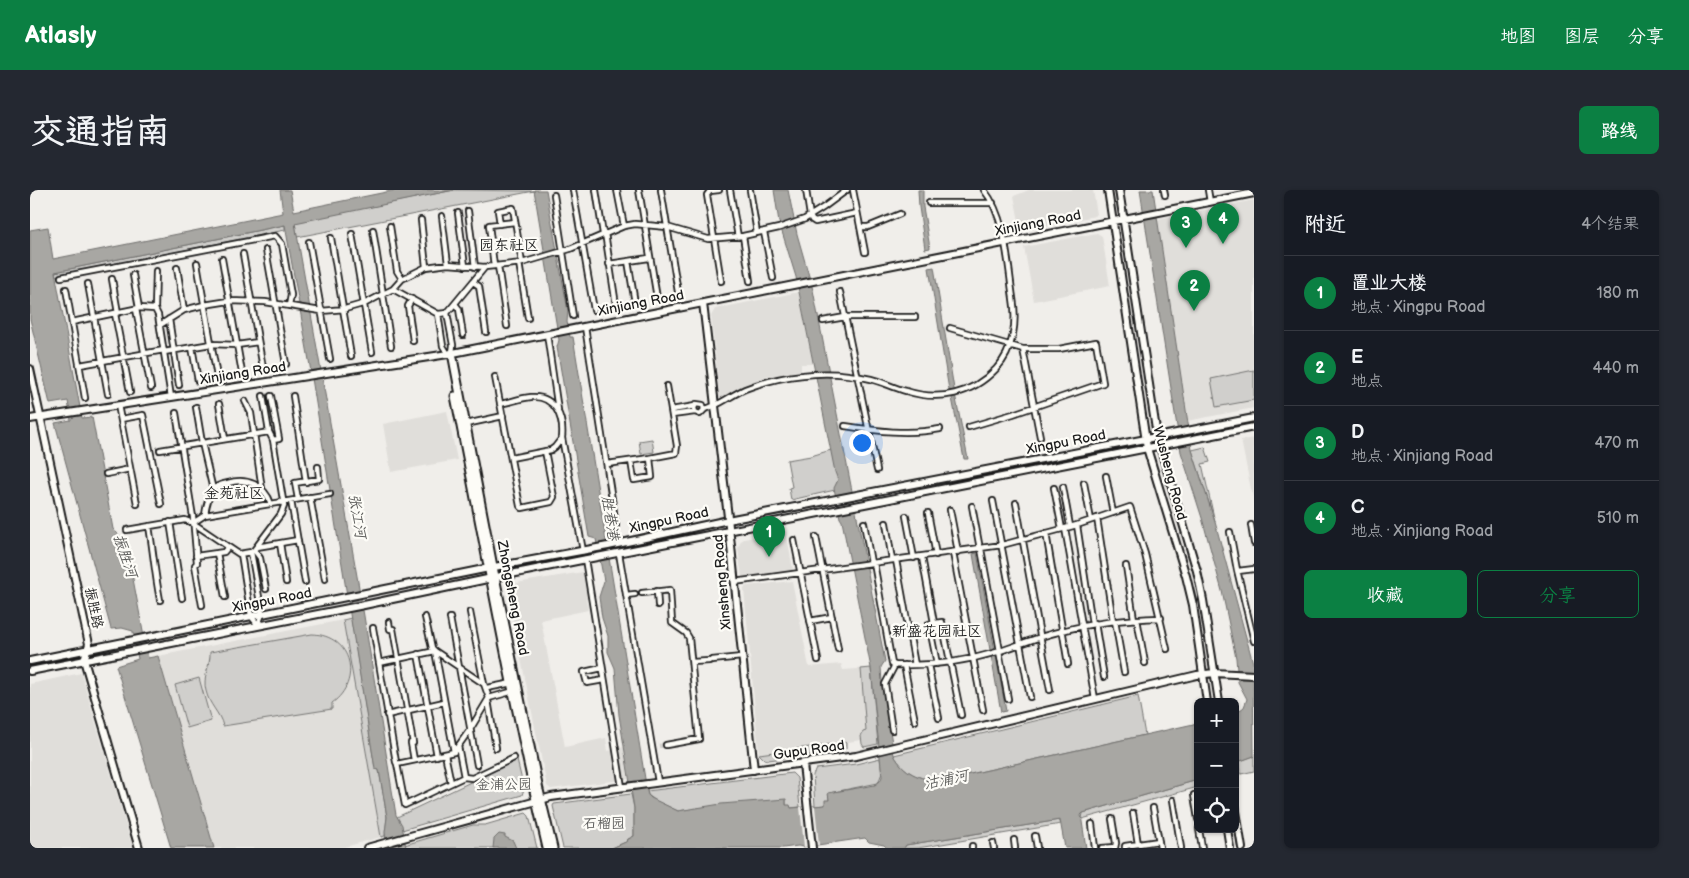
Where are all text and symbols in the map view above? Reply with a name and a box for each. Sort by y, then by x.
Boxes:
text: Atlasly [25,21,96,50]
text: 地图 [1500,26,1536,47]
text: 图层 [1564,26,1600,47]
text: 分享 [1628,26,1664,47]
button: 路线 [1579,106,1659,154]
text: 交通指南 [30,111,170,154]
pin: 4 [1207,203,1239,244]
street label: Xinjiang Road [993,206,1082,240]
pin: 3 [1170,207,1202,248]
text: 附近 [1304,212,1346,237]
text: 4个结果 [1581,215,1639,234]
district label: 园东社区 [479,236,539,255]
pin: 2 [1178,270,1210,311]
text: 置业大楼 [1351,272,1427,295]
text: 1 [1317,284,1323,303]
text: 180 m [1597,284,1639,303]
street label: Xinjiang Road [596,286,685,320]
text: 地点 · Xingpu Road [1351,298,1486,317]
text: E [1351,346,1363,369]
street label: Xinjiang Road [198,358,287,388]
text: 2 [1315,359,1325,378]
text: 440 m [1593,359,1639,378]
text: 地点 [1351,372,1383,391]
text: D [1351,421,1364,444]
street label: Wusheng Road [1149,424,1191,522]
street label: Xingpu Road [1024,426,1107,458]
your location [849,430,875,456]
text: 3 [1315,434,1325,453]
text: 470 m [1594,434,1639,453]
text: 地点 · Xinjiang Road [1351,447,1493,466]
district label: 金苑社区 [204,484,264,503]
water label: 张江河 [344,492,371,543]
water label: 胜巷港 [597,494,623,544]
text: C [1351,496,1365,519]
street label: Xingpu Road [627,503,710,537]
text: 4 [1315,509,1325,528]
text: 510 m [1597,509,1639,528]
pin: 1 [753,516,785,557]
text: 地点 · Xinjiang Road [1351,522,1493,541]
water label: 振胜河 [109,532,142,583]
street label: Xinsheng Road [709,534,735,631]
street label: Zhongsheng Road [493,538,532,657]
button: 收藏 [1304,570,1467,618]
button: 分享 [1477,570,1639,618]
street label: Xingpu Road [230,584,313,616]
street label: 振胜路 [81,586,107,630]
district label: 新盛花园社区 [892,622,982,641]
map controls [1194,698,1239,833]
button: + [1194,698,1239,743]
street label: Gupu Road [772,737,846,763]
button: − [1194,743,1239,788]
water label: 沽浦河 [922,765,973,794]
park label: 金浦公园 [476,776,532,793]
button: locate [1194,788,1239,833]
park label: 石榴园 [583,815,625,832]

